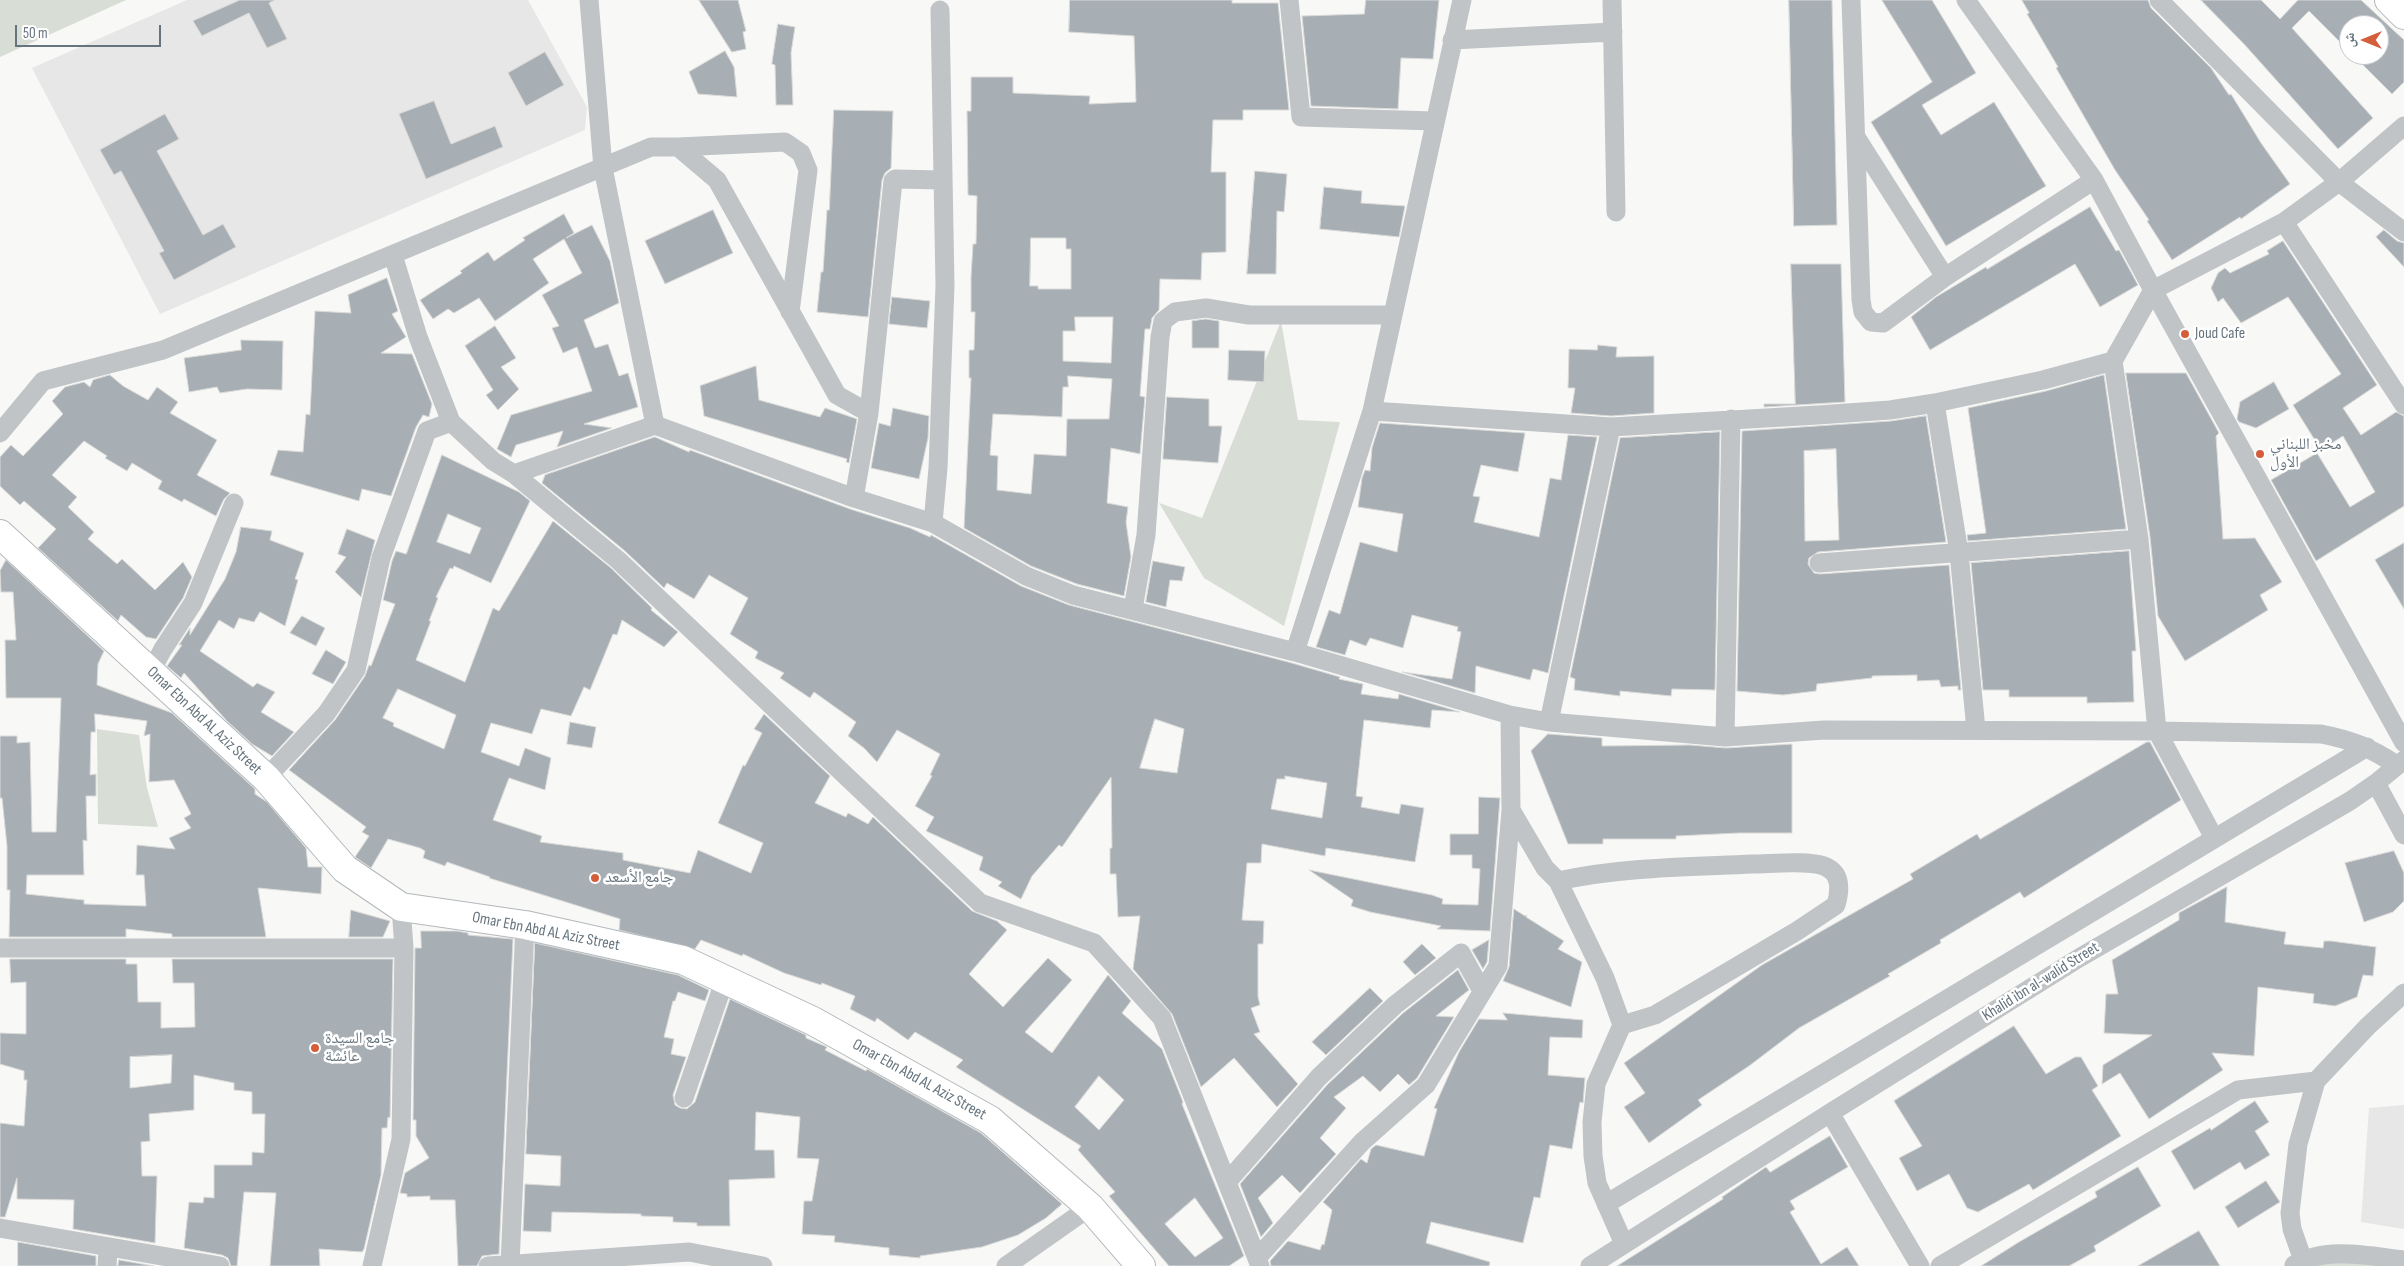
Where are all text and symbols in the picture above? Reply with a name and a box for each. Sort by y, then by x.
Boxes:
scale bar [18,15,164,47]
north arrow [2339,15,2389,65]
text: 50 m [23,24,48,43]
text: ش [2341,33,2358,47]
place label: Joud Cafe [2195,324,2245,344]
marker: Joud Cafe [2179,328,2191,340]
place label: مخبز اللبناني الأول [2270,435,2342,473]
marker: مخبز اللبناني الأول [2254,448,2266,460]
street label: Omar Ebn Abd AL Aziz Street [143,663,265,779]
place label: جامع الأسعد [605,868,674,888]
marker: جامع الأسعد [589,872,601,884]
street label: Omar Ebn Abd AL Aziz Street [471,908,621,956]
street label: Khalid ibn al-walid Street [1979,938,2103,1026]
place label: جامع السيدة عائشة [325,1029,394,1067]
street label: Omar Ebn Abd AL Aziz Street [849,1035,989,1125]
marker: جامع السيدة عائشة [309,1042,321,1054]

